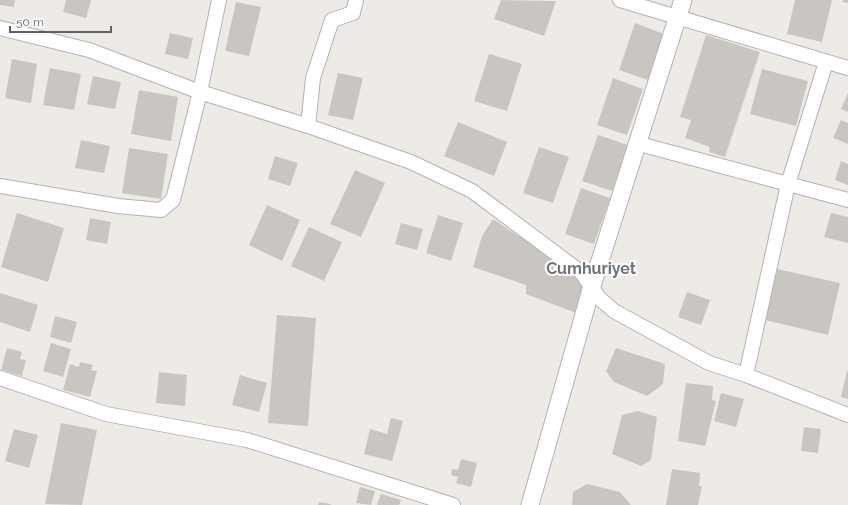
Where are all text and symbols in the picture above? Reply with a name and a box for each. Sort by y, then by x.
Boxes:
scale bar [10,8,111,34]
text: 50 m [16,15,44,29]
district label: Cumhuriyet [546,259,636,278]

